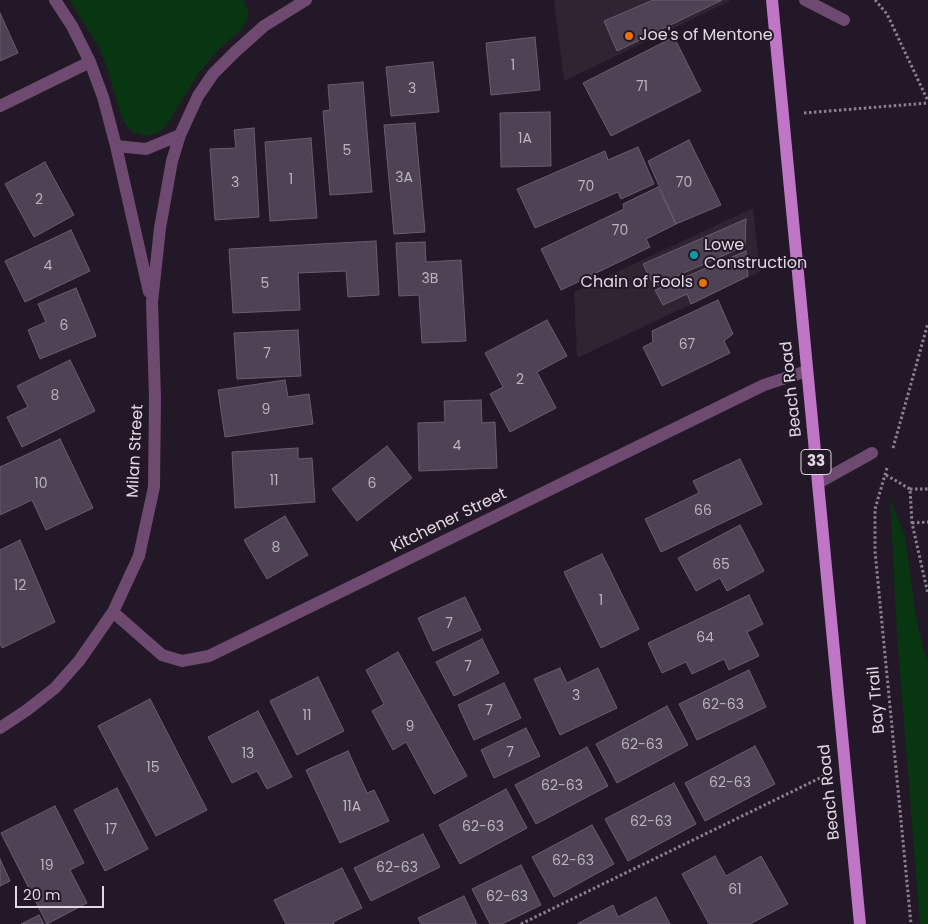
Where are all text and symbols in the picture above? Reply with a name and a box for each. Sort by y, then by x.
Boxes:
place label: Joe's of Mentone [639,26,773,46]
marker: Joe's of Mentone [623,30,635,42]
house number: 1 [511,58,515,74]
house number: 71 [636,79,648,95]
house number: 3 [408,81,416,97]
house number: 1A [518,131,532,147]
house number: 5 [343,143,351,159]
house number: 3A [395,170,413,186]
house number: 1 [289,172,293,188]
house number: 3 [231,175,239,191]
house number: 70 [676,175,692,191]
house number: 70 [578,179,594,195]
house number: 2 [35,192,43,208]
house number: 70 [612,223,628,239]
place label: Lowe Construction [704,236,807,274]
marker: Lowe Construction [688,249,700,261]
house number: 4 [44,258,52,274]
house number: 3B [422,271,438,287]
place label: Chain of Fools [581,273,693,293]
house number: 5 [261,276,269,292]
marker: Chain of Fools [697,277,709,289]
house number: 6 [60,318,68,334]
house number: 67 [679,337,695,353]
street label: Beach Road [777,340,807,438]
house number: 7 [263,346,271,362]
house number: 2 [516,372,524,388]
house number: 8 [51,388,59,404]
house number: 9 [262,402,270,418]
street label: Milan Street [124,404,148,498]
house number: 4 [453,438,461,454]
road number: 33 [801,450,831,474]
house number: 11 [270,473,278,489]
house number: 10 [34,476,48,492]
house number: 6 [368,476,376,492]
street label: Kitchener Street [388,485,510,557]
house number: 66 [694,503,712,519]
house number: 8 [272,540,280,556]
house number: 65 [712,557,730,573]
house number: 12 [14,578,26,594]
house number: 1 [599,593,603,609]
house number: 7 [445,616,453,632]
house number: 64 [696,630,714,646]
house number: 7 [464,659,472,675]
street label: Bay Trail [865,666,889,734]
house number: 3 [572,688,580,704]
house number: 62-63 [702,697,744,713]
house number: 7 [485,703,493,719]
house number: 11 [303,708,311,724]
house number: 9 [406,719,414,735]
house number: 62-63 [621,737,663,753]
street label: Beach Road [815,743,845,841]
house number: 7 [506,745,514,761]
house number: 13 [242,746,254,762]
house number: 15 [146,760,160,776]
house number: 62-63 [709,775,751,791]
house number: 62-63 [541,778,583,794]
house number: 11A [343,799,361,815]
house number: 62-63 [630,814,672,830]
house number: 62-63 [462,819,504,835]
house number: 17 [105,822,117,838]
house number: 62-63 [552,853,594,869]
house number: 19 [40,858,54,874]
house number: 62-63 [376,860,418,876]
scale bar [18,876,106,908]
house number: 61 [728,882,742,898]
text: 20 m [23,884,61,905]
house number: 62-63 [486,889,528,905]

